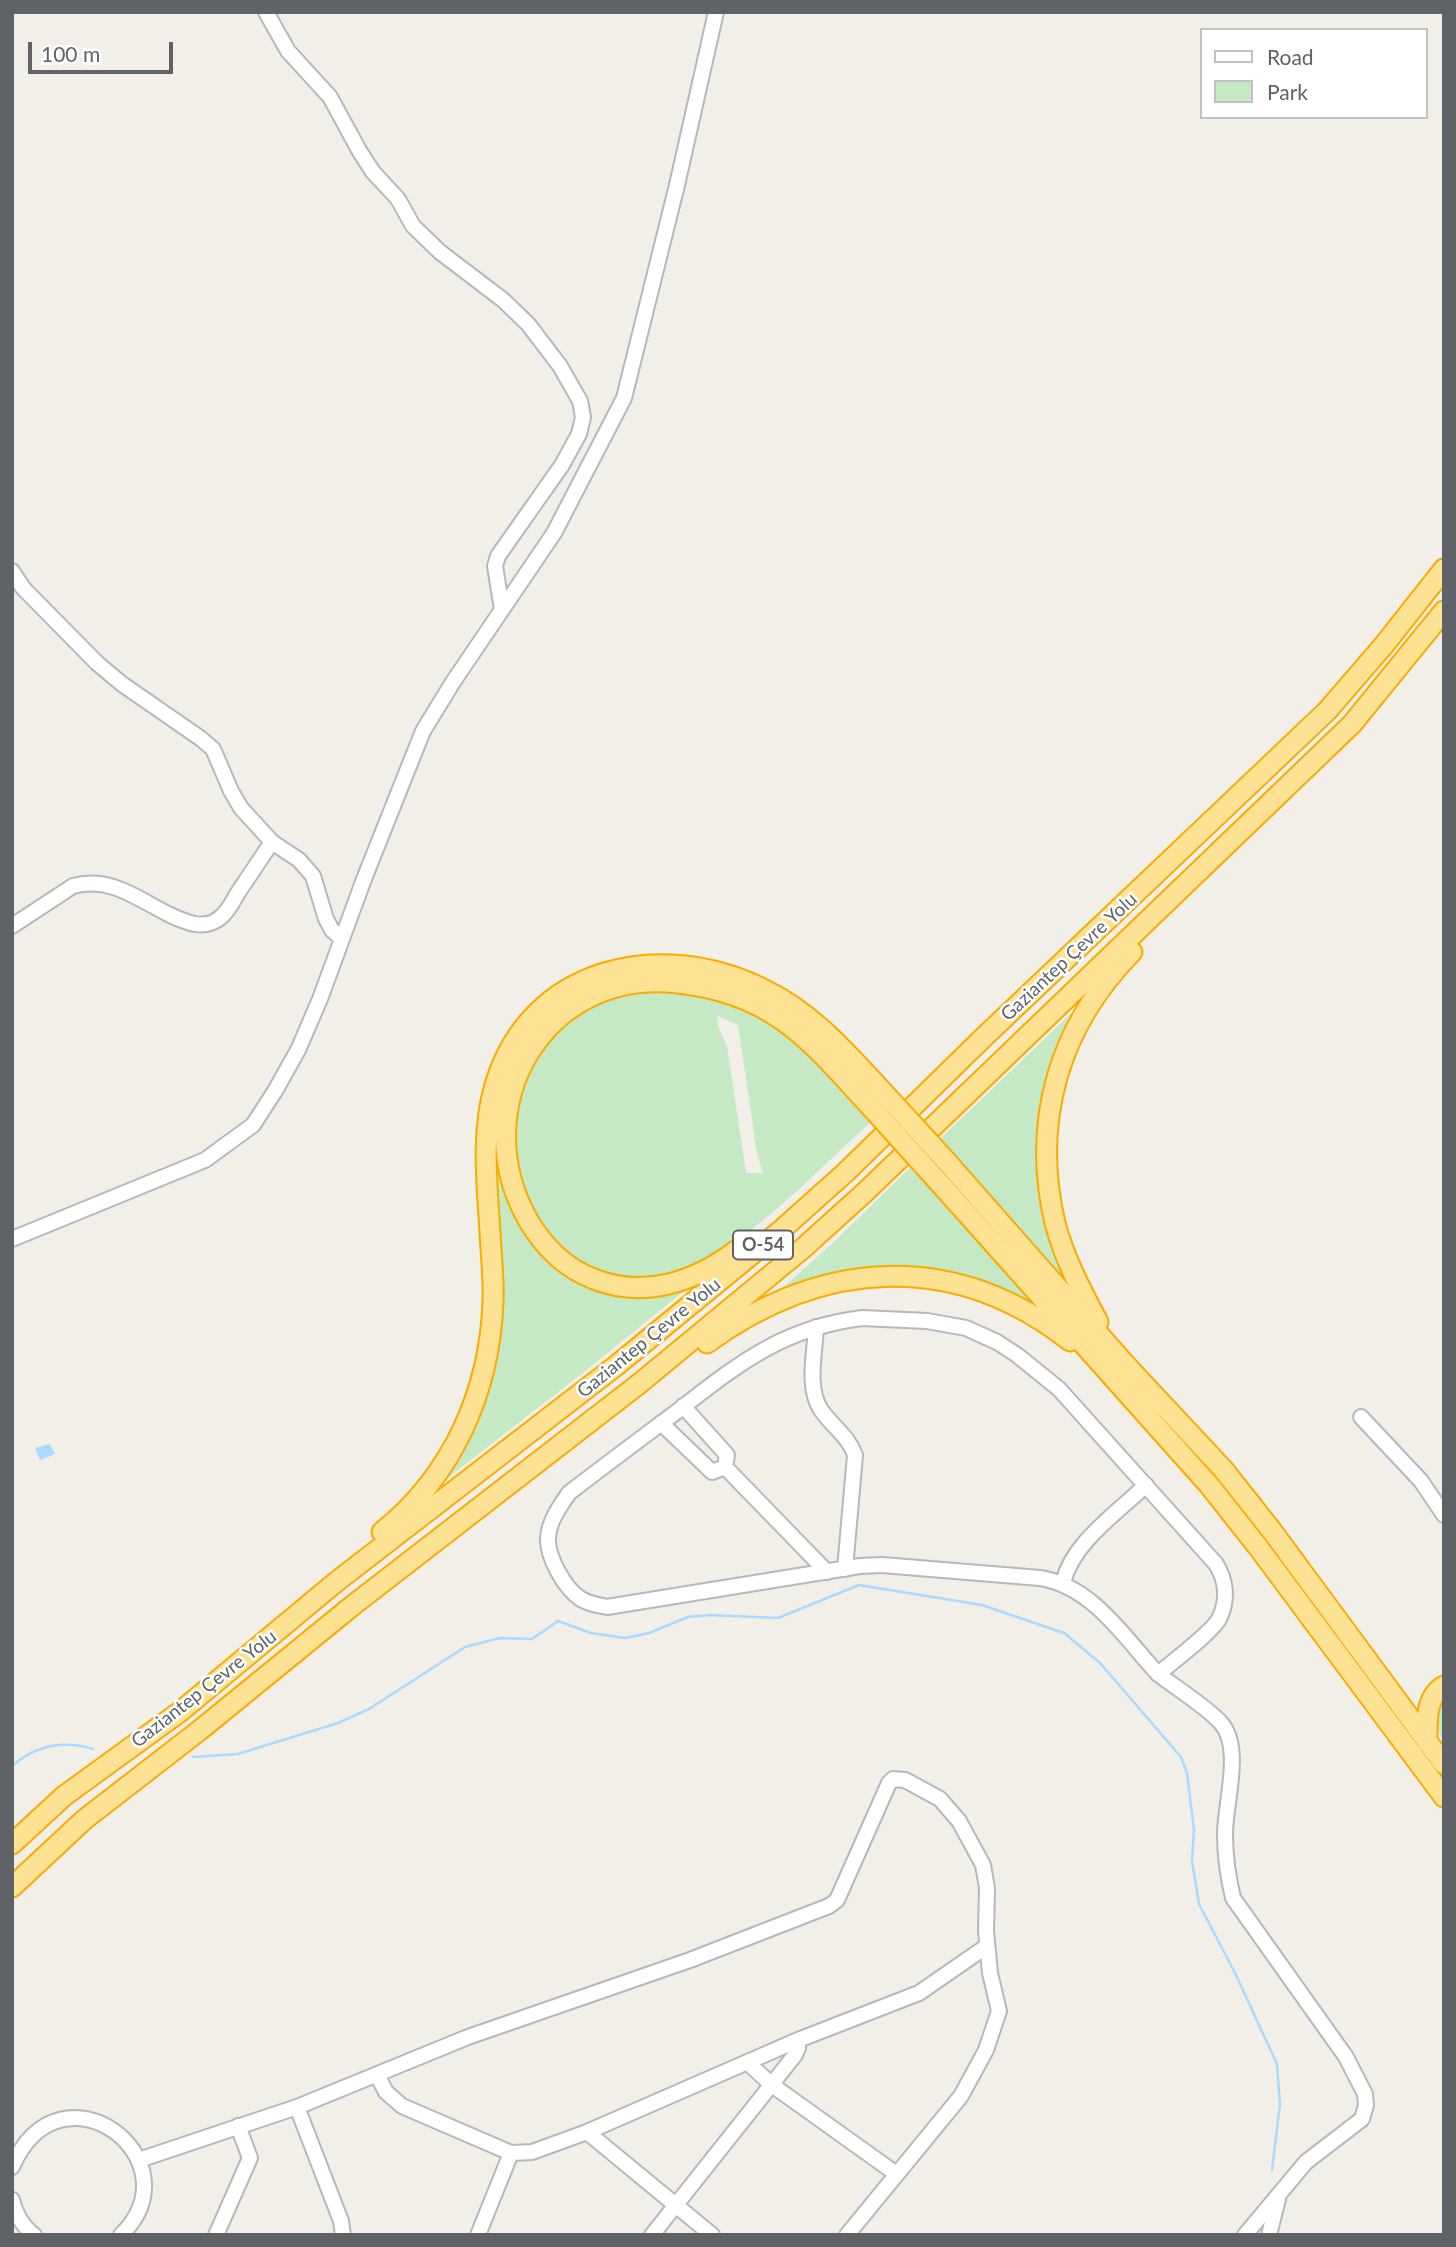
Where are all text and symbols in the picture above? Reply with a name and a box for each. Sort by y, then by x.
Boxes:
scale bar [32,28,177,72]
legend [1200,28,1428,119]
text: 100 m [41,41,100,66]
text: Road [1267,44,1314,69]
text: Park [1267,79,1308,104]
street label: Gaziantep Çevre Yolu [996,888,1142,1026]
road number: O-54 [733,1230,793,1260]
street label: Gaziantep Çevre Yolu [573,1273,725,1403]
street label: Gaziantep Çevre Yolu [127,1625,281,1753]

